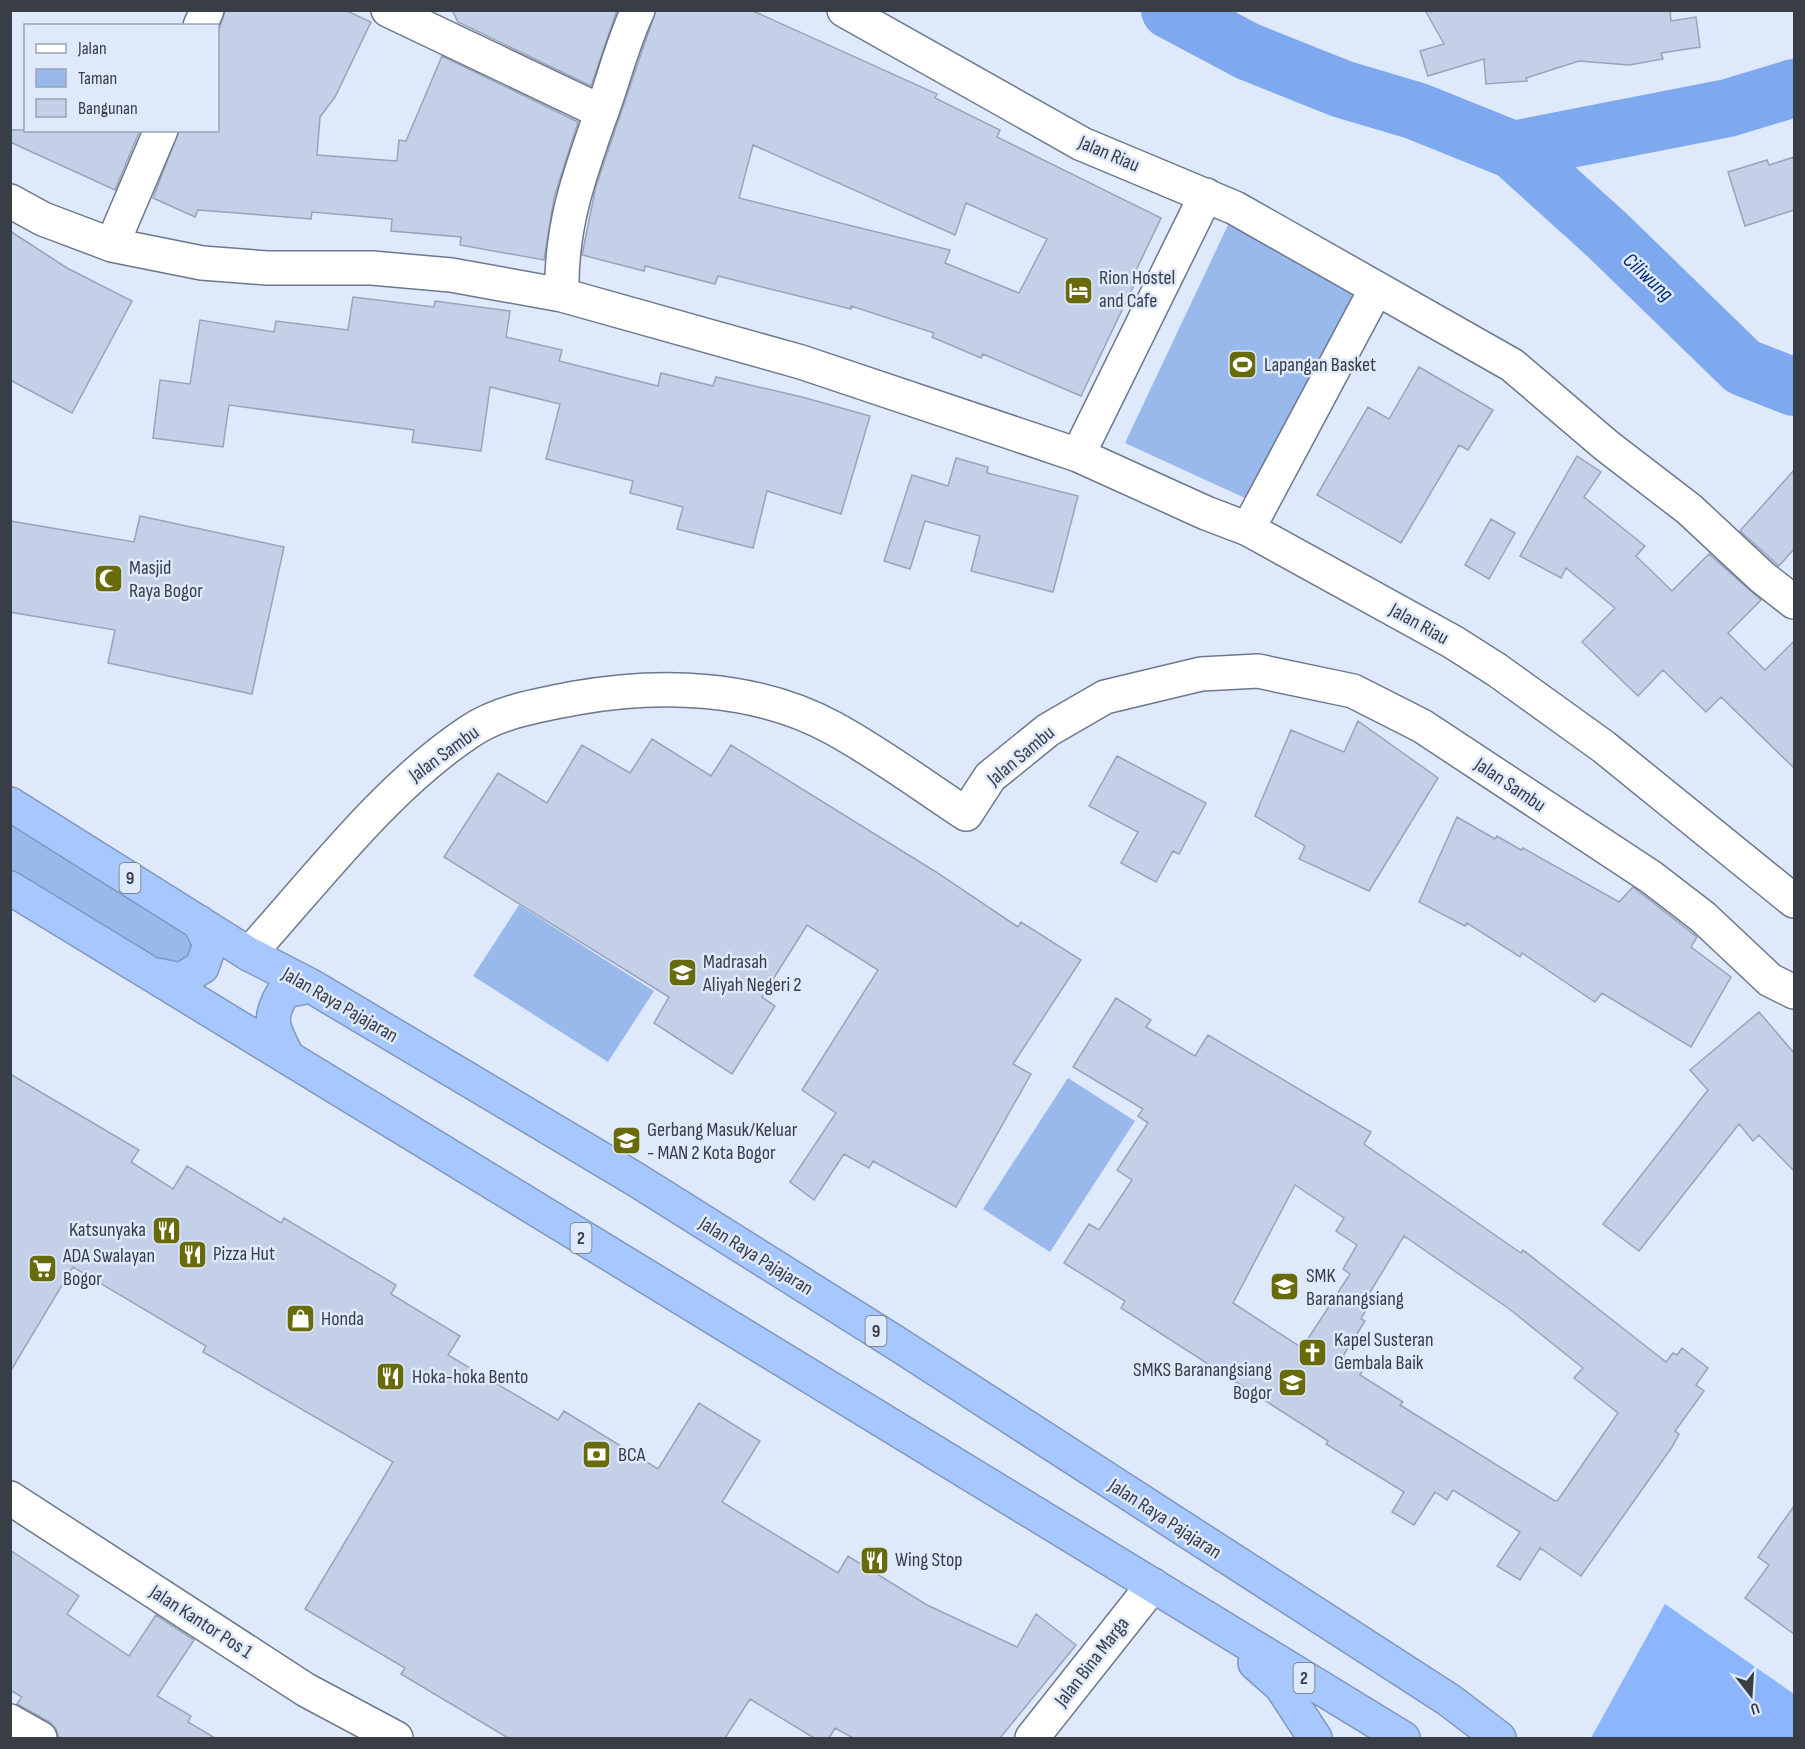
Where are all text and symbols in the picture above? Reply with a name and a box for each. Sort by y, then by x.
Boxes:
legend [24,24,219,132]
text: Jalan [77,38,107,59]
text: Taman [78,68,117,89]
text: Bangunan [78,98,138,119]
street label: Jalan Riau [1074,130,1143,178]
water label: Ciliwung [1618,248,1679,307]
place label: Rion Hostel and Cafe [1099,266,1175,313]
hotel icon: Rion Hostel and Cafe [1062,274,1094,306]
sports icon: Lapangan Basket [1227,349,1259,381]
place label: Lapangan Basket [1264,353,1376,377]
place label: Masjid Raya Bogor [129,556,203,603]
mosque icon: Masjid Raya Bogor [92,563,124,595]
street label: Jalan Riau [1384,598,1453,650]
street label: Jalan Sambu [403,721,484,788]
street label: Jalan Sambu [982,721,1060,792]
street label: Jalan Sambu [1469,752,1550,818]
road number: 9 [120,863,140,893]
place label: Madrasah Aliyah Negeri 2 [702,950,802,997]
school or university icon: Madrasah Aliyah Negeri 2 [666,957,698,989]
street label: Jalan Raya Pajajaran [277,962,402,1048]
place label: Gerbang Masuk/Keluar - MAN 2 Kota Bogor [647,1118,798,1165]
school or university icon: Gerbang Masuk/Keluar - MAN 2 Kota Bogor [610,1125,642,1157]
street label: Jalan Raya Pajajaran [694,1211,817,1301]
restaurant icon: Katsunyaka [151,1214,183,1246]
place label: Katsunyaka [69,1218,146,1242]
road number: 2 [570,1223,592,1253]
restaurant icon: Pizza Hut [176,1238,208,1270]
place label: Pizza Hut [213,1242,275,1266]
place label: ADA Swalayan Bogor [62,1244,155,1291]
supermarket icon: ADA Swalayan Bogor [26,1252,58,1284]
place label: SMK Baranangsiang [1306,1264,1404,1311]
school or university icon: SMK Baranangsiang [1269,1271,1301,1303]
shop icon: Honda [284,1303,316,1335]
place label: Honda [321,1307,364,1331]
road number: 9 [866,1316,886,1346]
place label: Kapel Susteran Gembala Baik [1334,1328,1434,1375]
church icon: Kapel Susteran Gembala Baik [1297,1336,1329,1368]
place label: SMKS Baranangsiang Bogor [1133,1358,1272,1405]
restaurant icon: Hoka-hoka Bento [375,1361,407,1393]
place label: Hoka-hoka Bento [412,1365,528,1389]
school or university icon: SMKS Baranangsiang Bogor [1277,1366,1309,1398]
bank icon: BCA [581,1439,613,1471]
place label: BCA [618,1443,646,1467]
street label: Jalan Raya Pajajaran [1103,1473,1226,1564]
restaurant icon: Wing Stop [858,1544,890,1576]
place label: Wing Stop [895,1548,963,1572]
street label: Jalan Kantor Pos 1 [144,1579,257,1664]
street label: Jalan Bina Marga [1049,1612,1134,1712]
road number: 2 [1294,1663,1314,1693]
north arrow [1721,1665,1781,1725]
text: U [1748,1698,1762,1718]

